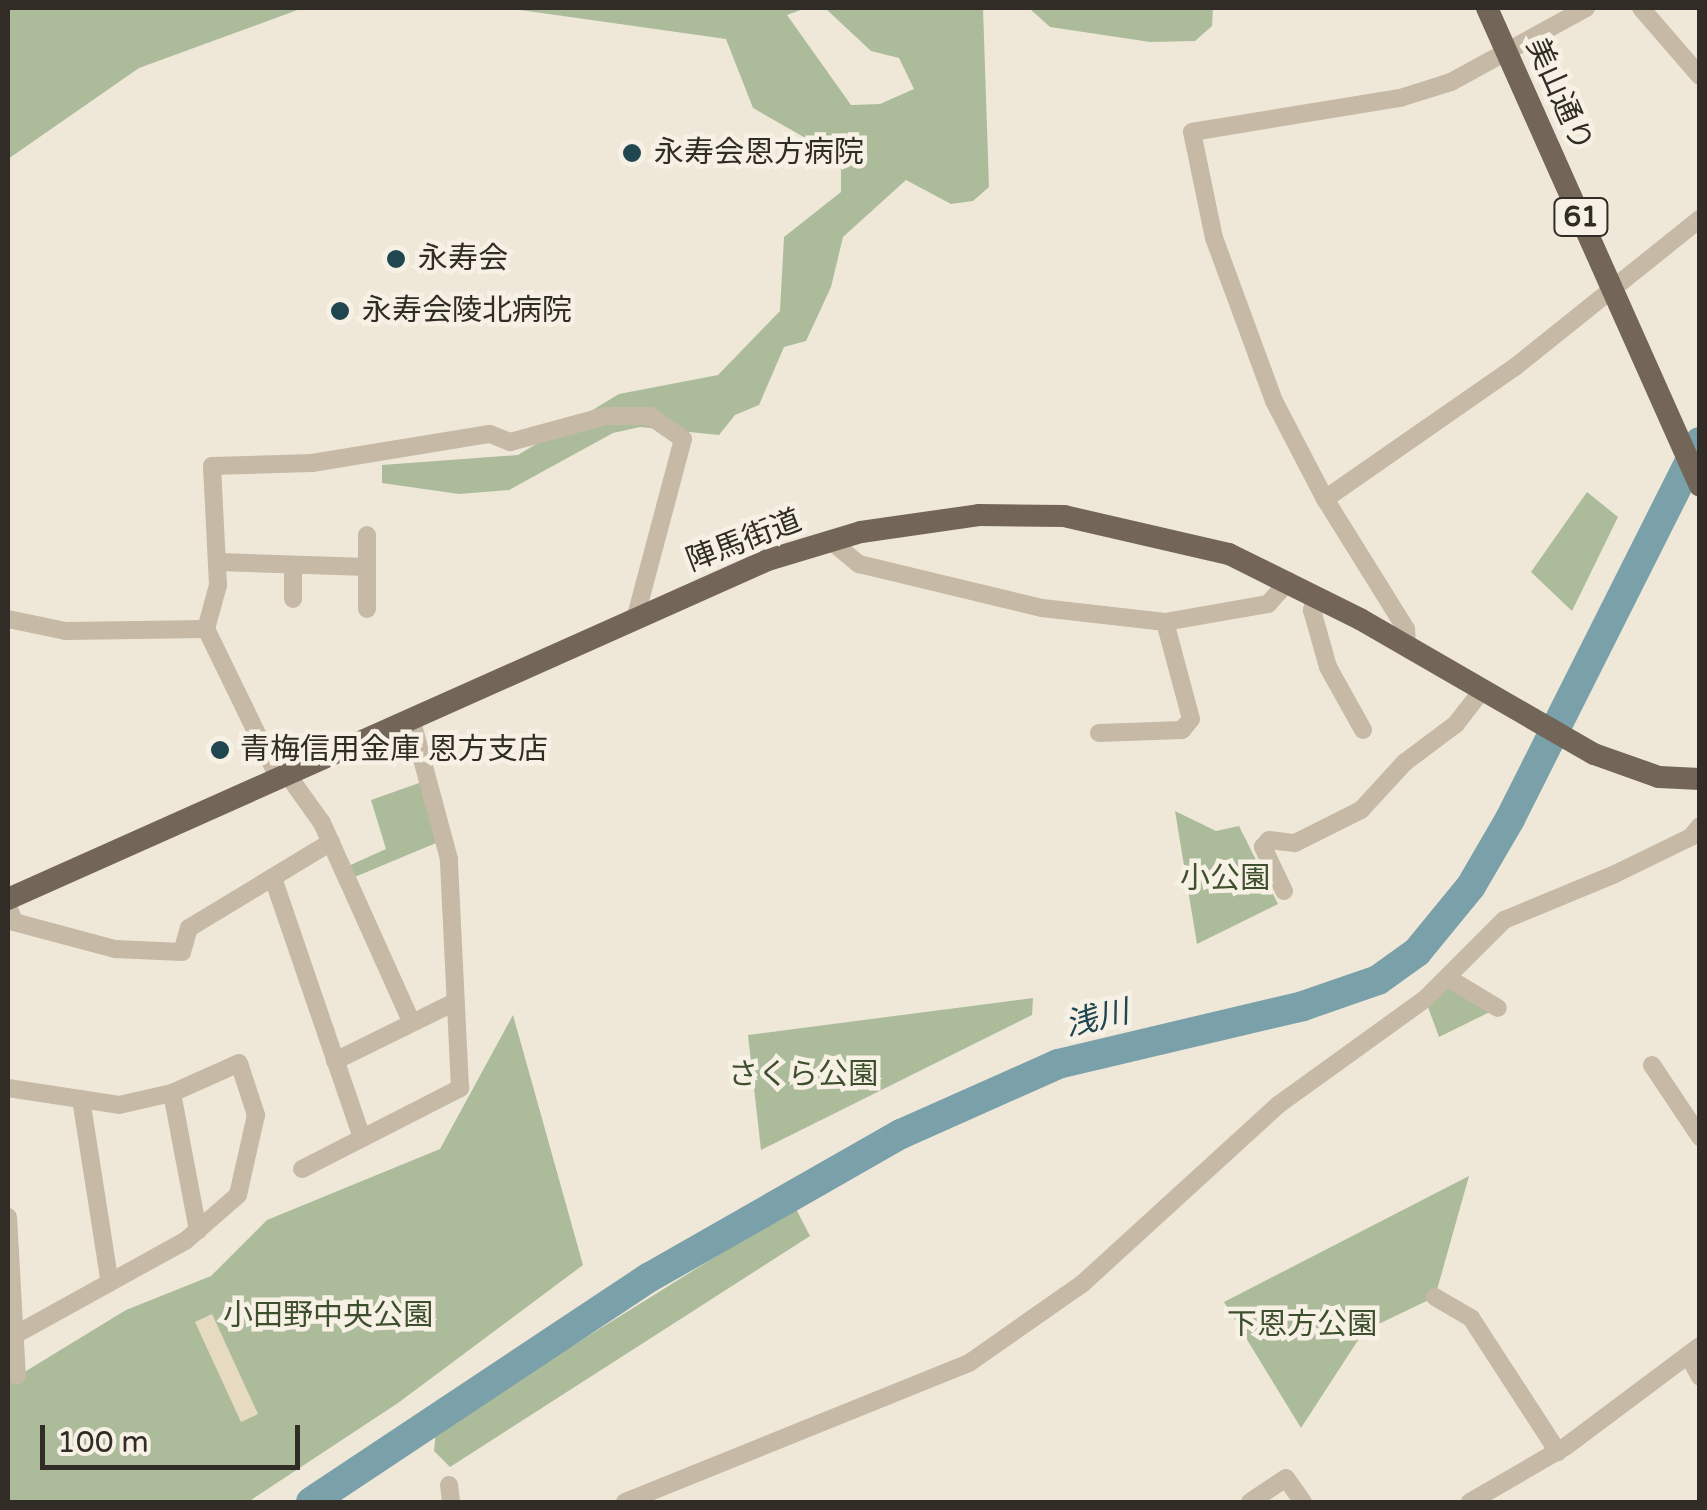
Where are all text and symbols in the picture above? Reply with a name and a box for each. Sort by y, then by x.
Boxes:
street label: 美山通り [1518,33,1600,157]
place label: 永寿会恩方病院 [654,135,864,171]
marker: 永寿会恩方病院 [619,140,645,166]
road number: 61 [1551,194,1611,240]
place label: 永寿会 [418,241,508,277]
marker: 永寿会 [383,246,409,272]
place label: 永寿会陵北病院 [362,293,572,329]
marker: 永寿会陵北病院 [327,298,353,324]
street label: 陣馬街道 [682,503,806,579]
place label: 青梅信用金庫 恩方支店 [240,732,548,768]
marker: 青梅信用金庫 恩方支店 [209,739,231,761]
park label: 小公園 [1180,861,1270,897]
water label: 浅川 [1062,993,1132,1045]
park label: さくら公園 [728,1057,878,1093]
park label: 小田野中央公園 [223,1298,433,1334]
park label: 下恩方公園 [1227,1307,1377,1343]
scale bar [45,1405,305,1467]
text: 100 m [57,1424,149,1461]

